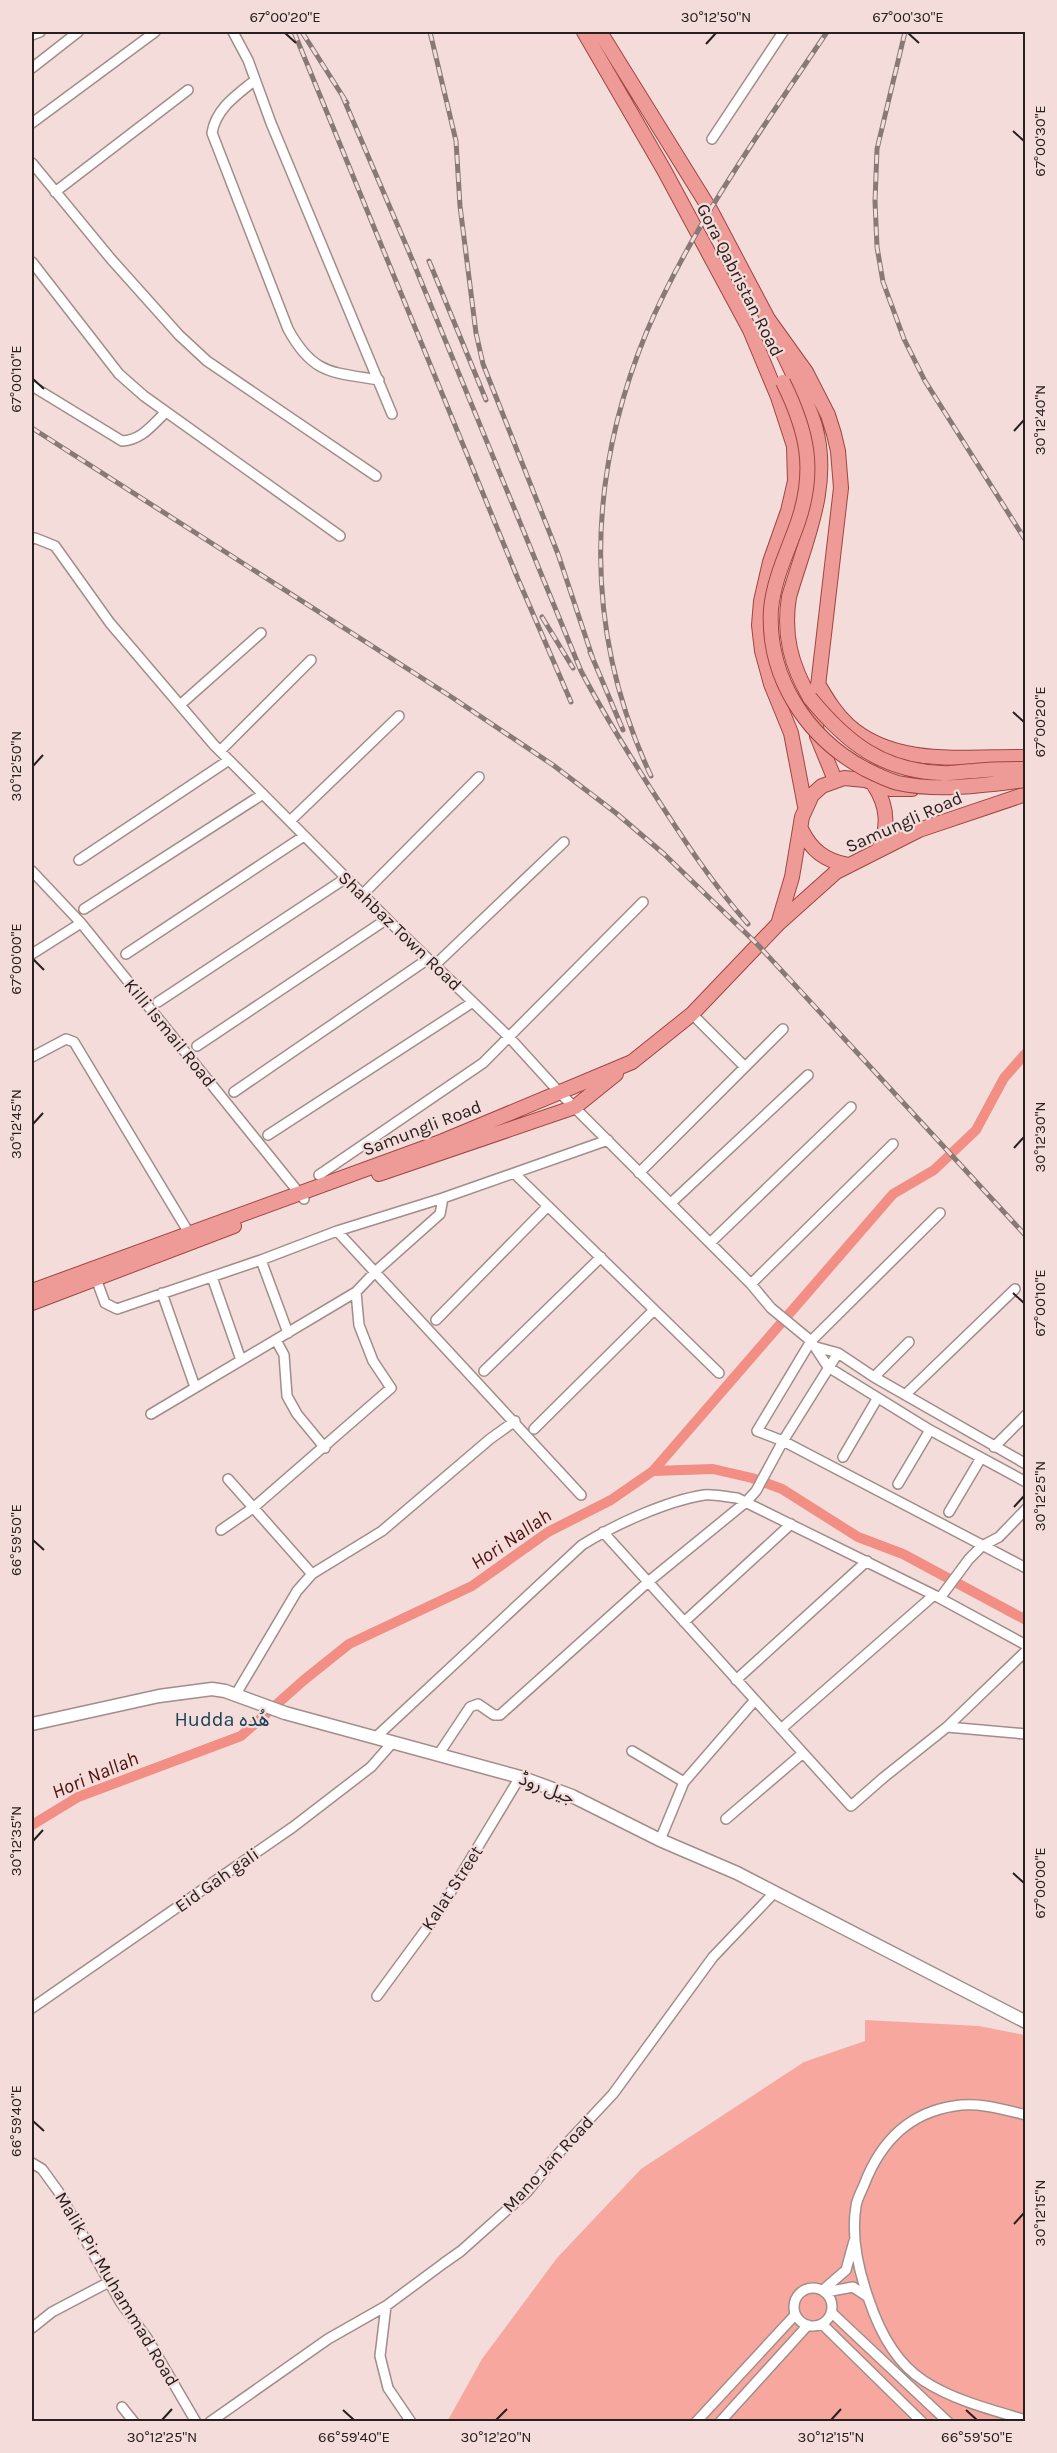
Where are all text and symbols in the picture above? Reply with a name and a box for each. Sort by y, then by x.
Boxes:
text: 67°00'20"E [249,8,321,26]
text: 30°12'50"N [681,8,751,26]
text: 67°00'30"E [872,8,944,26]
text: 67°00'30"E [1031,105,1049,177]
street label: Gora Qabristan Road [692,200,788,360]
text: 67°00'10"E [7,345,25,413]
text: 30°12'40"N [1031,385,1049,455]
text: 67°00'20"E [1031,686,1049,758]
text: 30°12'50"N [7,731,25,801]
street label: Samungli Road [842,786,966,858]
street label: Shahbaz Town Road [334,866,466,996]
text: 67°00'00"E [7,923,25,995]
street label: Killi Ismail Road [119,974,221,1092]
text: 30°12'45"N [7,1089,25,1159]
street label: Samungli Road [359,1095,485,1161]
text: 30°12'30"N [1031,1101,1049,1173]
text: 67°00'10"E [1031,1269,1049,1337]
text: 30°12'25"N [1031,1461,1049,1531]
text: 66°59'50"E [7,1504,25,1576]
water label: Hori Nallah [467,1504,555,1574]
district label: Hudda ھُدہ [174,1708,270,1731]
water label: Hori Nallah [48,1746,142,1804]
street label: جیل روڈ [516,1767,578,1809]
text: 30°12'35"N [7,1806,25,1876]
street label: Kalat Street [417,1841,488,1934]
street label: Eid Gah gali [171,1843,263,1917]
text: 67°00'00"E [1031,1847,1049,1919]
text: 66°59'40"E [7,2085,25,2157]
street label: Mano Jan Road [498,2111,598,2217]
text: 30°12'15"N [1031,2180,1049,2246]
street label: Malik Pir Muhammad Road [50,2188,184,2390]
text: 30°12'25"N [127,2428,197,2446]
text: 66°59'40"E [318,2428,390,2446]
text: 30°12'20"N [461,2428,531,2446]
text: 30°12'15"N [798,2428,864,2446]
text: 66°59'50"E [941,2428,1013,2446]

